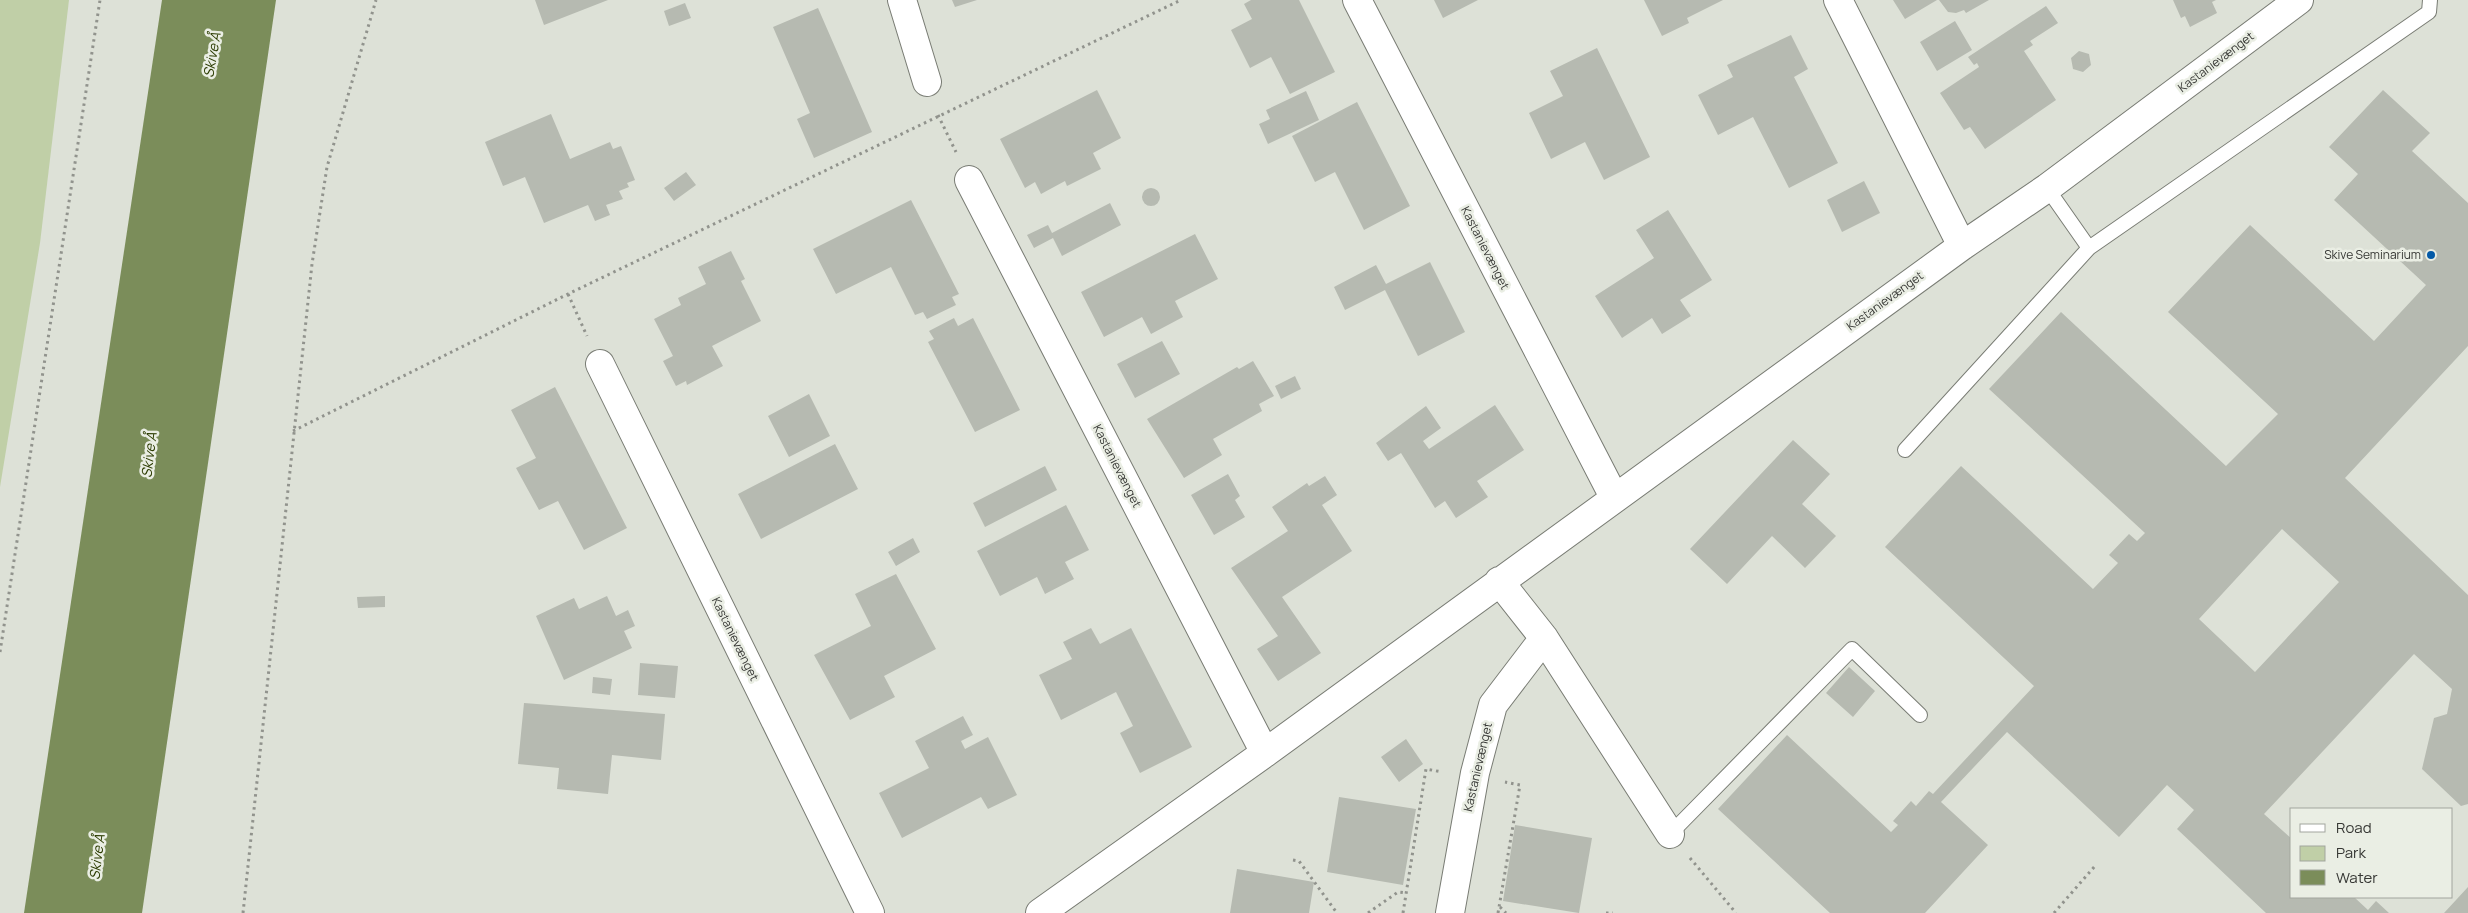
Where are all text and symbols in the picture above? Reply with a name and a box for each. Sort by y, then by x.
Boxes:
street label: Kastanievænget [2174,27,2257,96]
water label: Skive Å [198,30,225,79]
street label: Kastanievænget [1457,203,1514,292]
place label: Skive Seminarium [2324,246,2421,263]
marker: Skive Seminarium [2425,249,2437,261]
street label: Kastanievænget [1843,267,1927,334]
street label: Kastanievænget [1089,421,1146,510]
water label: Skive Å [136,430,161,479]
street label: Kastanievænget [708,594,763,684]
street label: Kastanievænget [1459,720,1496,813]
legend [2290,808,2453,898]
text: Road [2336,817,2372,838]
water label: Skive Å [84,832,109,881]
text: Park [2336,842,2366,863]
text: Water [2336,867,2378,888]

